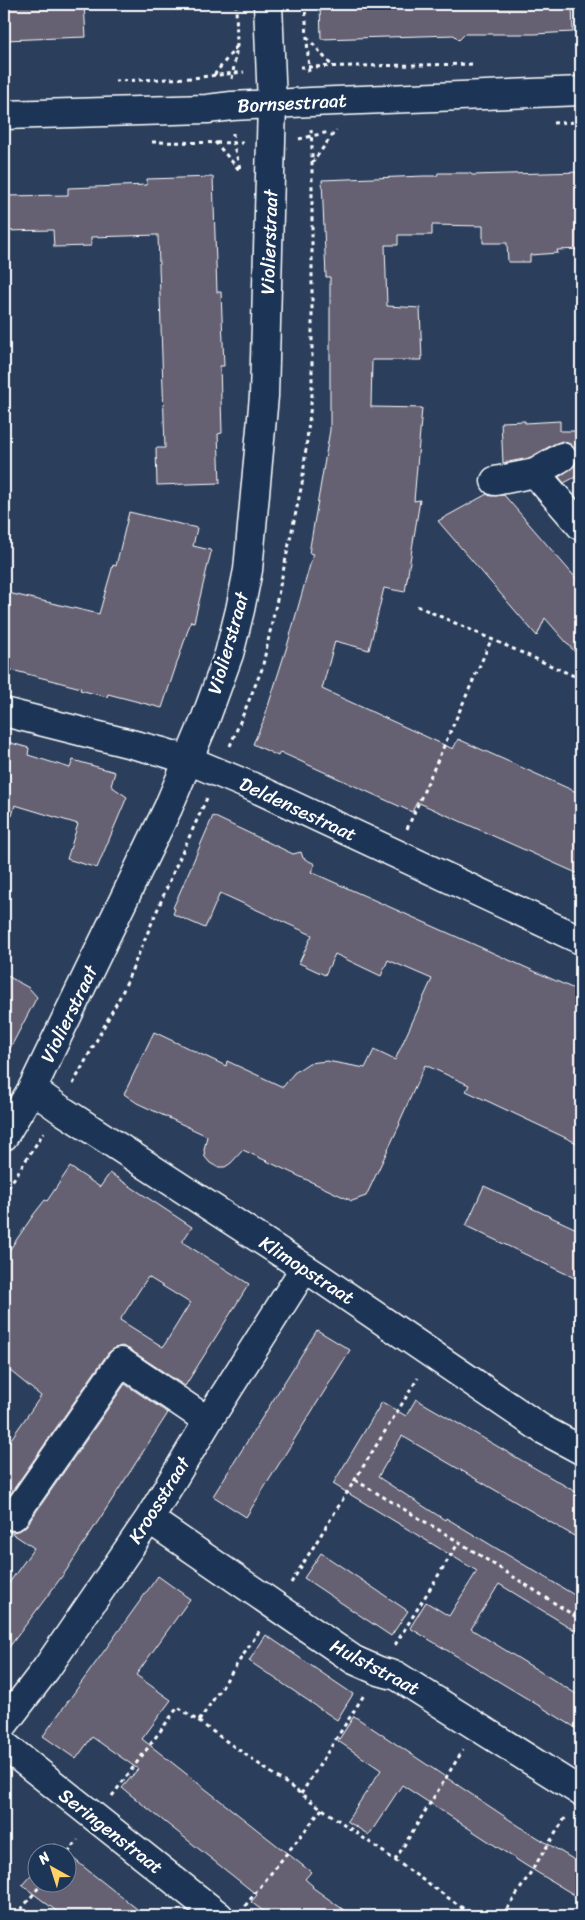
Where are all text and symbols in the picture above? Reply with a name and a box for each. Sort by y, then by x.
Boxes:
street label: Bornsestraat [236,84,348,122]
street label: Violierstraat [251,188,287,295]
street label: Violierstraat [198,587,259,698]
street label: Deldensestraat [234,767,362,851]
street label: Violierstraat [31,958,107,1068]
street label: Klimopstraat [252,1227,362,1313]
street label: Kroosstraat [119,1449,200,1550]
street label: Hulststraat [324,1630,426,1704]
street label: Seringenstraat [51,1779,171,1883]
north arrow [28,1842,78,1892]
text: N [32,1845,56,1872]

